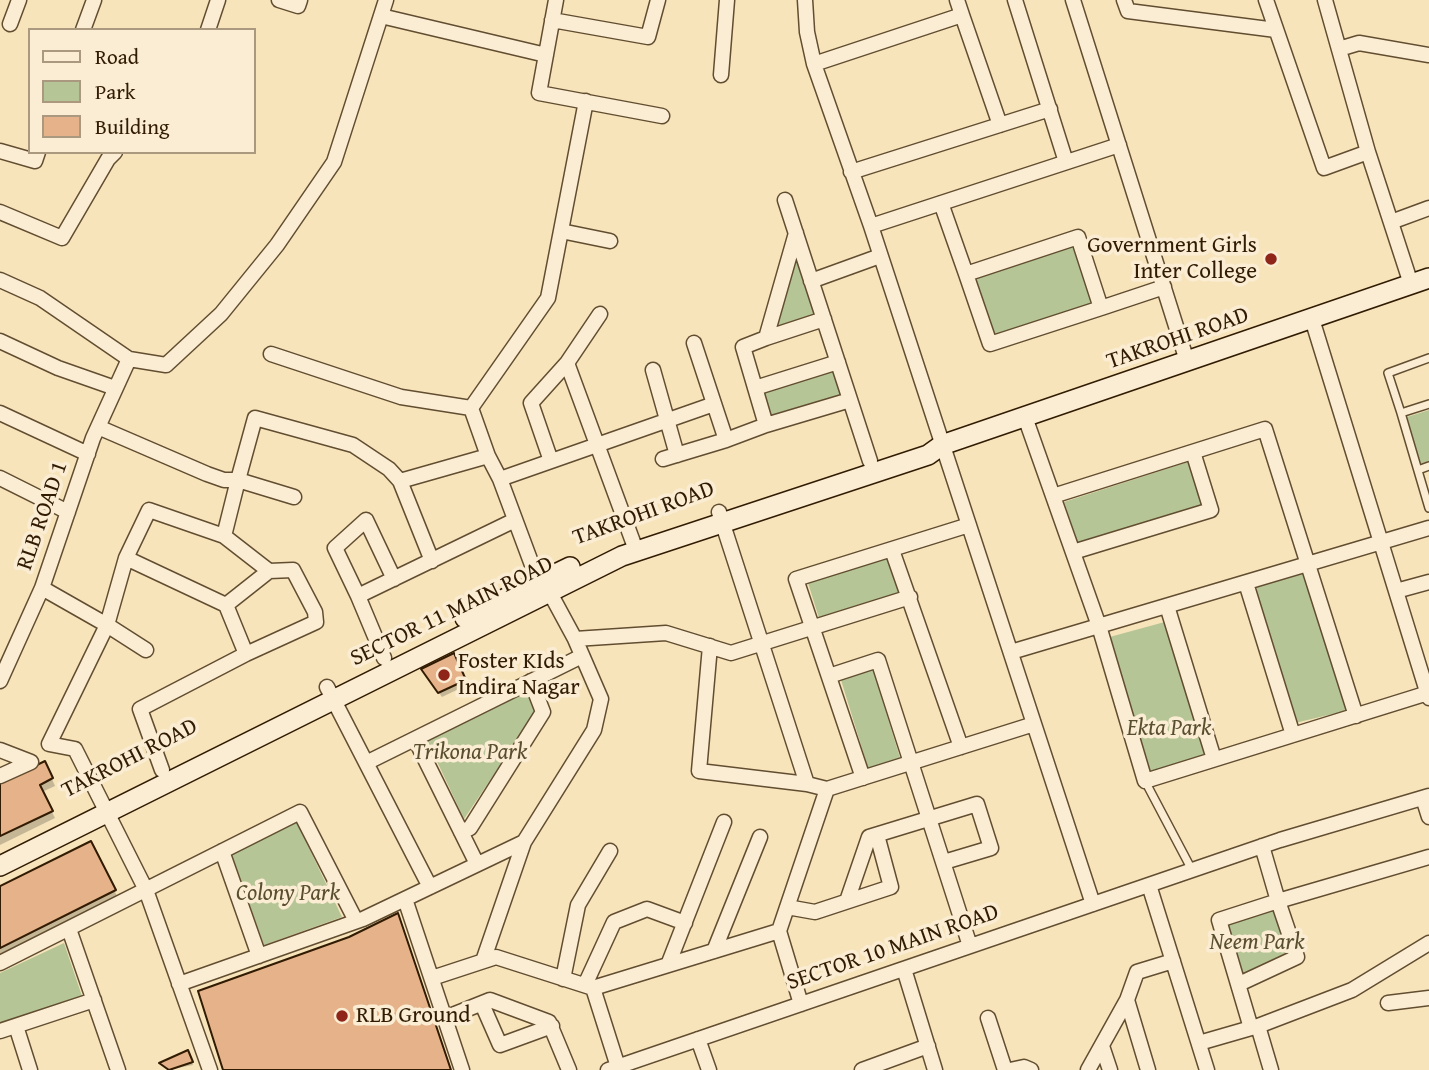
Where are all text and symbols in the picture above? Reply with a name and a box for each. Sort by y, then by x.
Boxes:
legend [28,28,256,154]
text: Road [95,41,139,72]
text: Park [95,76,136,107]
text: Building [95,111,169,142]
place label: Government Girls Inter College [1087,232,1257,286]
marker: Government Girls Inter College [1263,251,1279,267]
street label: TAKROHI ROAD [1103,302,1253,376]
street label: RLB ROAD 1 [12,458,74,574]
street label: TAKROHI ROAD [570,476,718,552]
street label: SECTOR 11 MAIN ROAD [346,551,558,673]
place label: Foster KIds Indira Nagar [458,648,580,702]
marker: Foster KIds Indira Nagar [436,667,452,683]
street label: TAKROHI ROAD [58,713,202,805]
park label: Ekta Park [1127,715,1211,743]
park label: Trikona Park [413,739,527,767]
park label: Colony Park [236,880,340,908]
street label: SECTOR 10 MAIN ROAD [783,899,1003,997]
park label: Neem Park [1210,929,1304,957]
place label: RLB Ground [356,1002,471,1030]
marker: RLB Ground [334,1008,350,1024]

